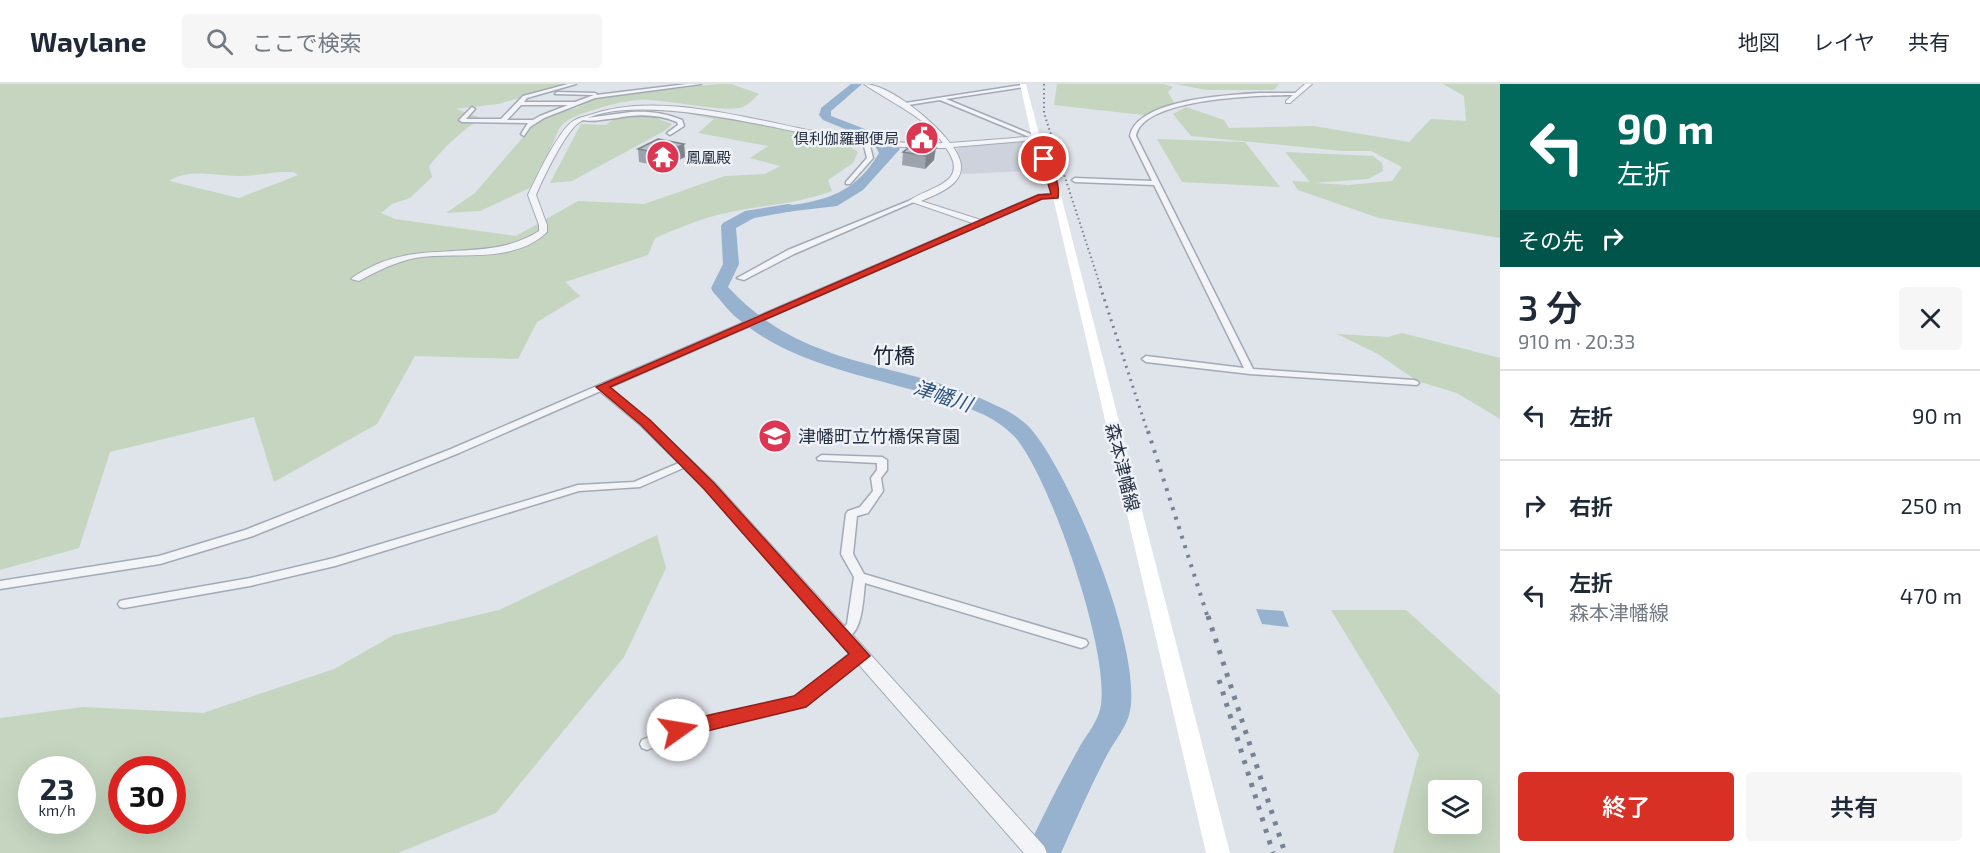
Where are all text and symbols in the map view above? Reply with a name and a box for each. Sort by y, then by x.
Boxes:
search box [182,14,602,68]
text: Waylane [30,24,146,58]
icon: search [203,25,236,58]
text: ここで検索 [251,29,361,55]
text: 地図 [1738,29,1780,54]
text: レイヤ [1813,29,1875,54]
text: 共有 [1908,29,1950,54]
text: 90 m [1617,102,1714,152]
icon: left [1518,108,1596,186]
public building icon: 倶利伽羅郵便局 [904,120,940,156]
place label: 倶利伽羅郵便局 [793,129,899,147]
pin [1018,133,1069,184]
temple icon: 鳳凰殿 [645,139,681,175]
icon: arrive [1027,142,1060,175]
place label: 鳳凰殿 [686,148,731,166]
text: 左折 [1617,157,1671,189]
icon: right [1596,222,1629,255]
text: その先 [1518,227,1584,253]
text: 3 分 [1518,285,1582,328]
button: close [1899,287,1962,350]
text: 910 m · 20:33 [1518,329,1635,353]
district label: 竹橋 [873,342,915,367]
water label: 津幡川 [911,374,977,416]
icon: left [1518,399,1551,432]
text: 90 m [1912,402,1962,428]
text: 左折 [1569,403,1613,429]
school or university icon: 津幡町立竹橋保育園 [757,418,793,454]
street label: 森本津幡線 [1101,421,1145,513]
place label: 津幡町立竹橋保育園 [798,425,960,447]
icon: right [1518,489,1551,522]
text: 250 m [1900,492,1962,518]
text: 右折 [1569,493,1613,519]
text: 左折 [1569,569,1613,595]
icon: left [1518,579,1551,612]
text: 470 m [1900,582,1962,608]
text: 森本津幡線 [1569,600,1669,624]
position arrow [646,698,710,762]
speed limit sign: 30 [108,756,186,834]
text: 23 [40,770,74,806]
button: 終了 [1518,772,1734,841]
button: 共有 [1746,772,1962,841]
map controls [1428,780,1482,834]
button: layers [1428,780,1482,834]
text: km/h [38,801,76,819]

